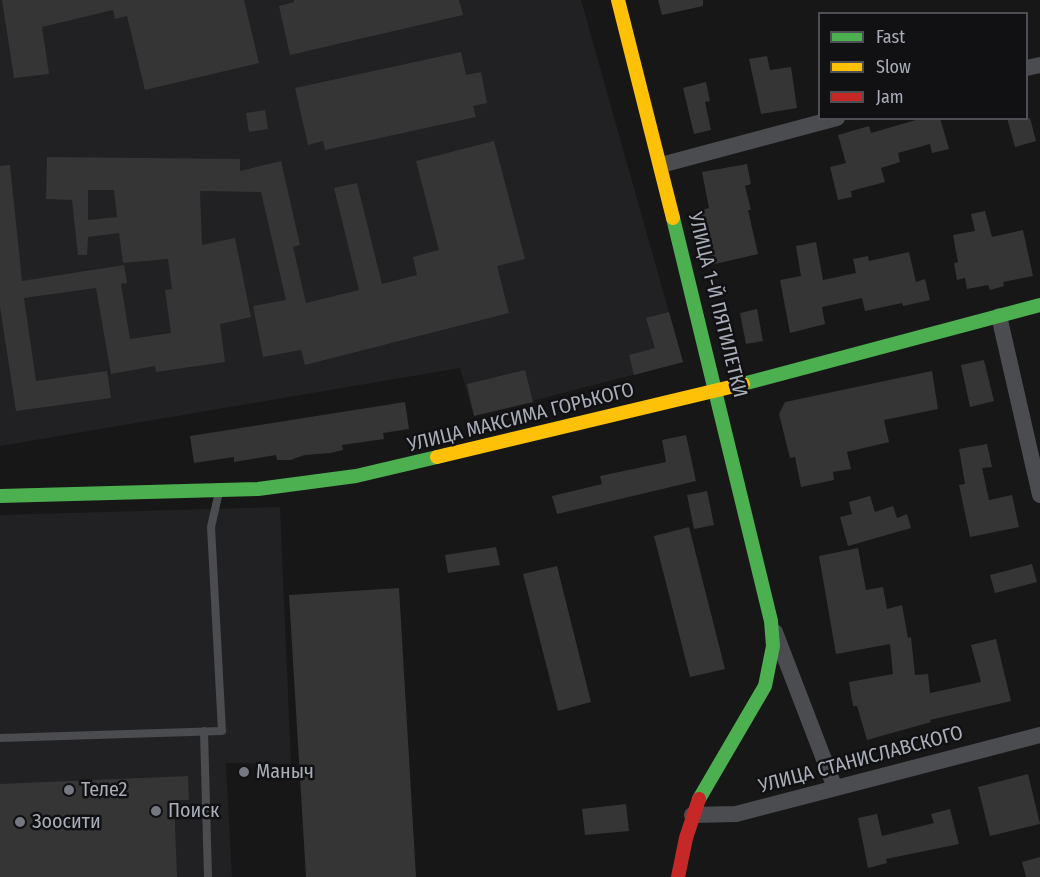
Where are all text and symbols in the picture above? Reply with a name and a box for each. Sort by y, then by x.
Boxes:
legend [818,12,1028,120]
text: Fast [876,26,905,48]
text: Slow [876,56,911,78]
text: Jam [876,86,904,108]
street label: УЛИЦА 1-Й ПЯТИЛЕТКИ [682,210,752,400]
street label: УЛИЦА МАКСИМА ГОРЬКОГО [405,378,637,458]
street label: УЛИЦА СТАНИСЛАВСКОГО [756,721,966,799]
place label: Маныч [256,760,314,784]
marker: Маныч [237,765,251,779]
place label: Теле2 [81,778,127,802]
marker: Теле2 [62,783,76,797]
place label: Поиск [168,799,219,823]
marker: Поиск [149,804,163,818]
place label: Зоосити [32,810,101,834]
marker: Зоосити [13,815,27,829]

